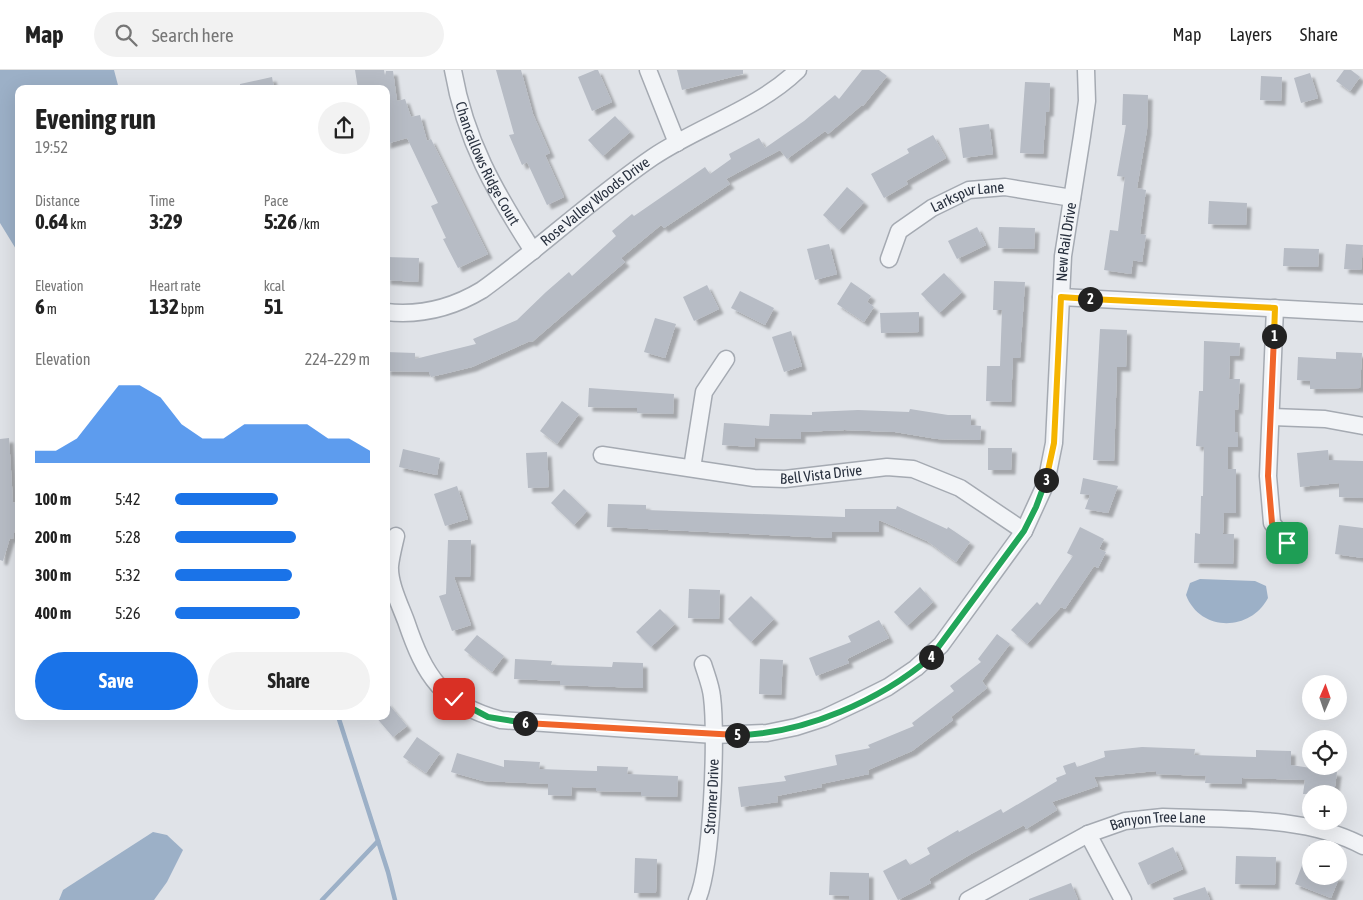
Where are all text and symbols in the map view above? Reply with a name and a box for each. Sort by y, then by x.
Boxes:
search box [94,12,444,57]
text: Map [25,21,64,48]
icon: search [112,21,140,49]
text: Search here [152,24,234,46]
text: Map [1172,24,1201,45]
text: Layers [1229,24,1272,45]
text: Share [1300,24,1338,45]
street label: Chancallows Ridge Court [452,100,524,228]
button: share [318,102,370,154]
text: Evening run [35,103,156,135]
text: 19:52 [35,138,68,156]
street label: Rose Valley Woods Drive [537,153,653,249]
street label: Larkspur Lane [928,178,1005,215]
text: Distance [35,193,80,209]
text: Time [149,193,175,209]
text: Pace [264,193,288,209]
street label: New Rail Drive [1053,201,1079,282]
text: 0.64 [35,209,68,233]
text: 3:29 [149,209,183,233]
text: 5:26 [264,209,297,233]
text: km [68,216,87,232]
text: /km [297,216,320,232]
text: Elevation [35,278,84,294]
text: Heart rate [149,278,201,294]
text: kcal [264,278,285,294]
pin: 2 [1078,286,1102,312]
text: 2 [1087,291,1094,307]
text: 6 [35,294,45,318]
text: 132 [149,294,179,318]
text: 51 [264,294,283,318]
text: m [45,301,57,317]
text: bpm [179,301,204,317]
pin: 1 [1262,324,1286,348]
text: 1 [1271,328,1278,344]
text: Elevation [35,350,90,368]
text: 224–229 m [305,350,370,368]
street label: Bell Vista Drive [780,461,863,487]
pin: 3 [1034,468,1058,492]
text: 3 [1043,472,1050,488]
text: 100 m [35,490,71,508]
text: 5:42 [115,490,140,508]
pin [1266,522,1308,564]
text: 200 m [35,528,71,546]
text: 5:28 [115,528,140,546]
icon: arrive [1273,529,1301,557]
text: 300 m [35,566,71,584]
text: 5:32 [115,566,140,584]
text: 400 m [35,604,71,622]
text: 5:26 [115,604,140,622]
pin: 4 [918,644,944,670]
text: 4 [928,649,935,665]
button: Save [35,652,198,710]
button: Share [208,652,370,710]
north arrow [1302,675,1348,720]
map controls [1302,675,1347,885]
pin [433,678,475,720]
icon: check [440,685,468,713]
pin: 6 [512,710,538,736]
text: 6 [522,715,529,731]
pin: 5 [724,722,750,748]
text: 5 [734,727,741,743]
button: locate [1302,730,1347,775]
street label: Stromer Drive [700,758,722,835]
button: + [1302,785,1347,830]
street label: Banyon Tree Lane [1107,808,1206,834]
button: − [1302,840,1347,885]

